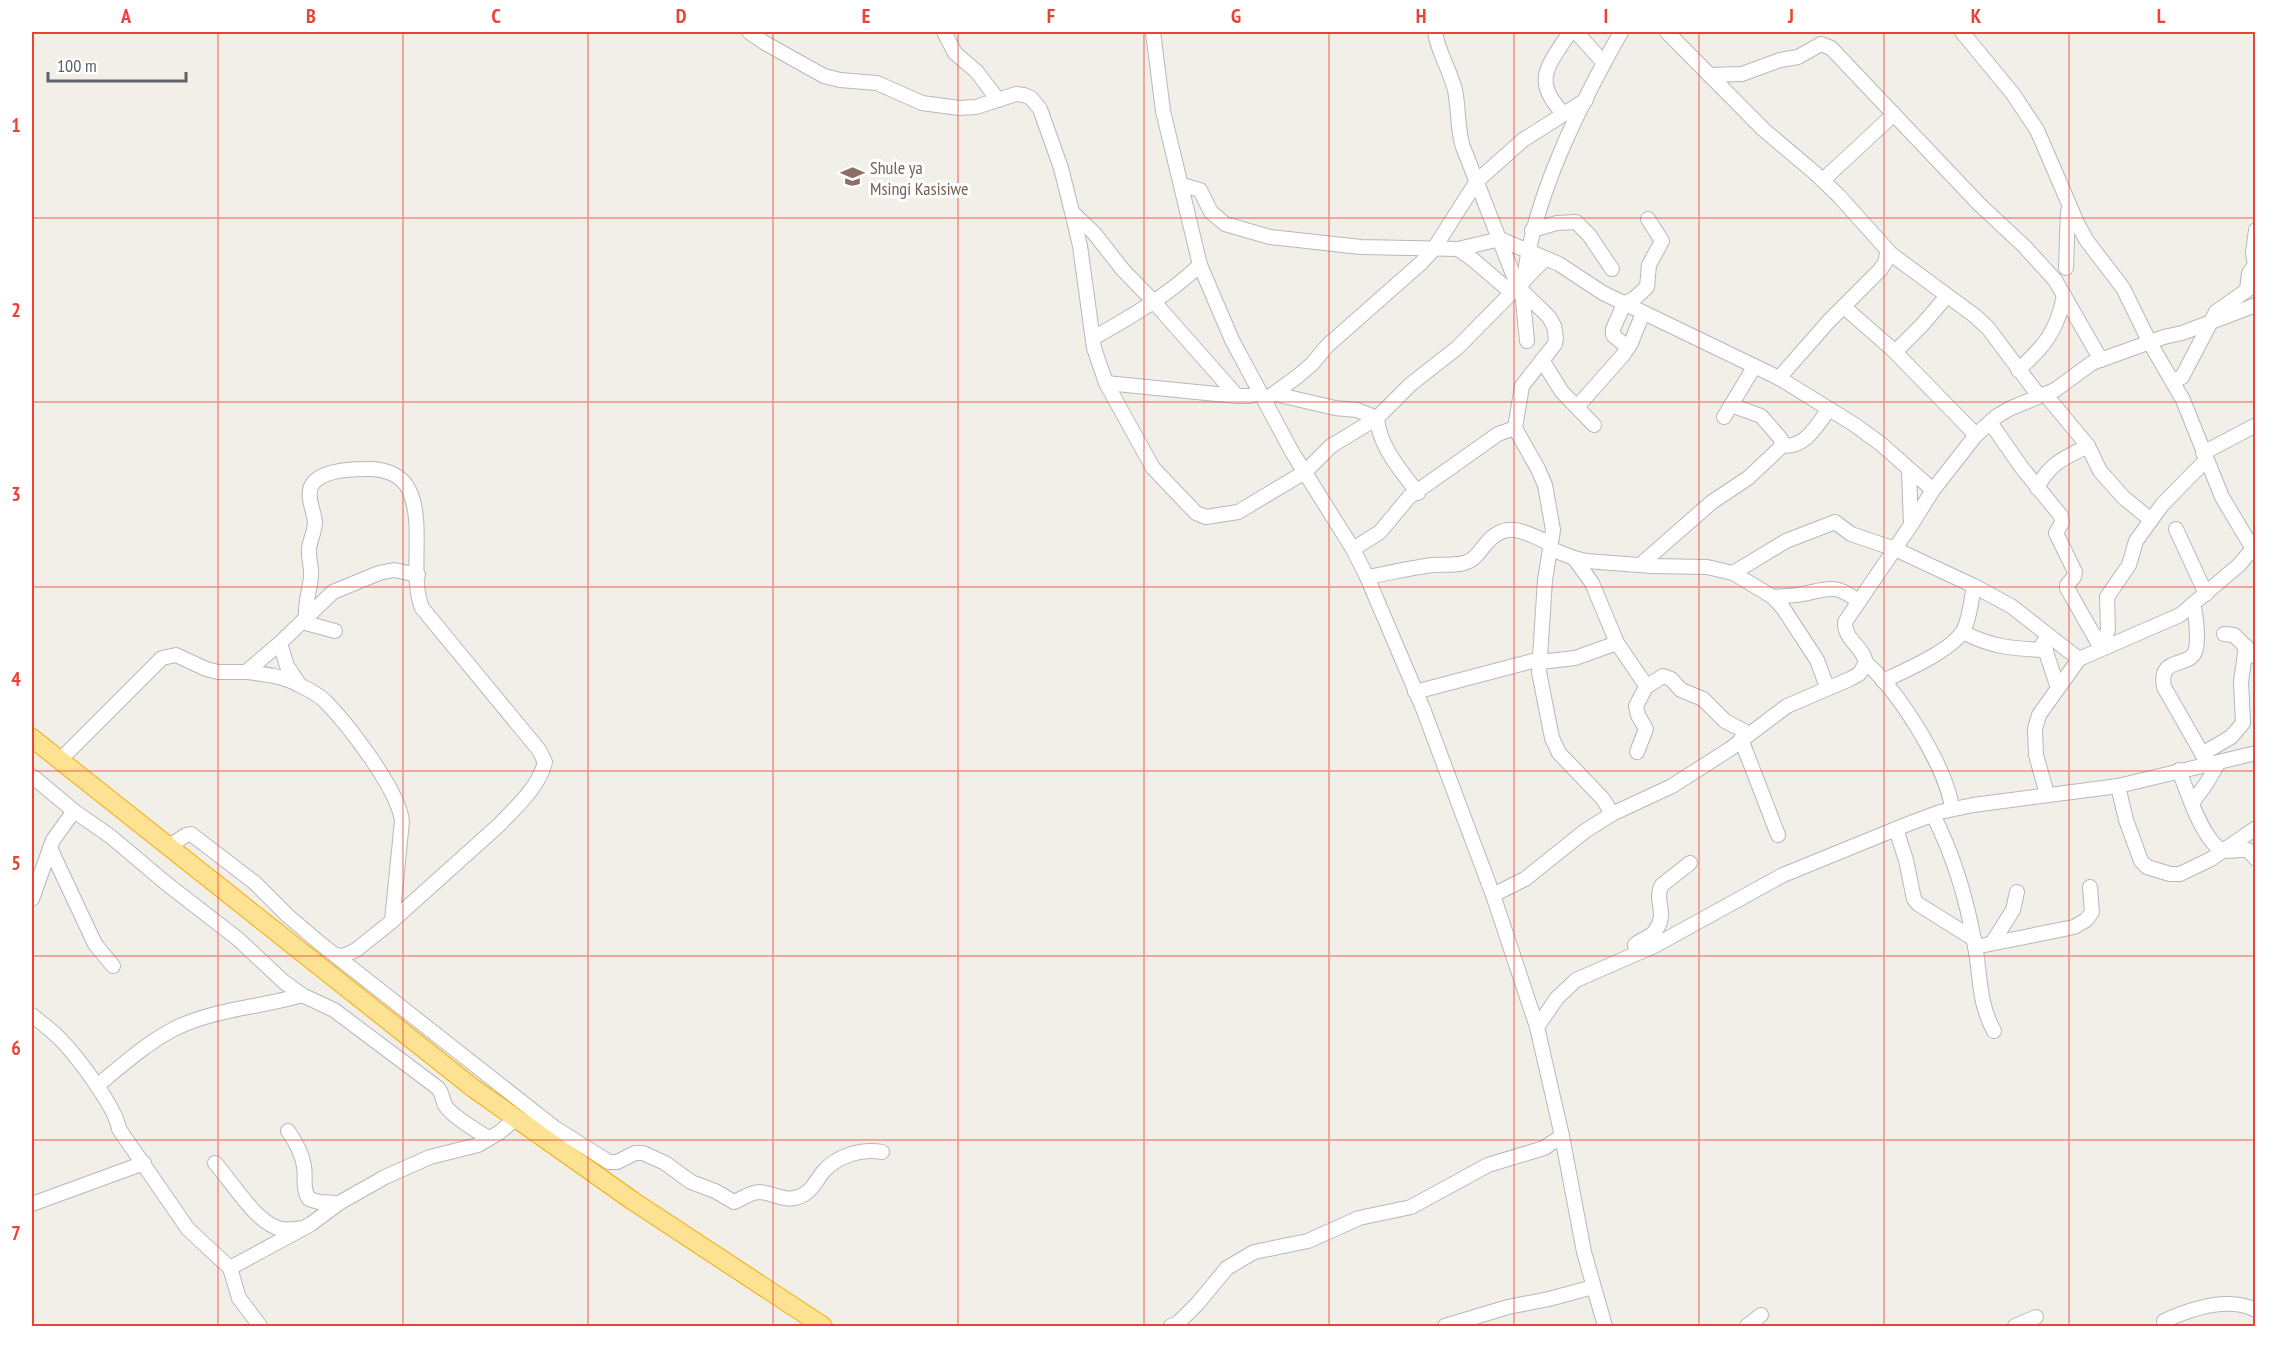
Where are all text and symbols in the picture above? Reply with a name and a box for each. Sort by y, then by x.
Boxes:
text: A [120,3,132,29]
text: B [306,3,316,29]
text: C [491,3,501,29]
text: D [676,3,687,29]
text: E [862,3,870,29]
text: F [1047,3,1055,29]
text: G [1231,3,1241,29]
text: H [1416,3,1426,29]
text: I [1604,3,1608,29]
text: J [1787,3,1794,29]
text: K [1971,3,1982,29]
text: L [2157,3,2166,29]
scale bar [48,45,186,83]
text: 100 m [57,54,97,77]
text: 1 [11,112,21,138]
place label: Shule ya Msingi Kasisiwe [870,156,968,200]
school or university icon: Shule ya Msingi Kasisiwe [839,164,865,190]
text: 2 [11,297,21,323]
text: 3 [11,481,21,507]
text: 4 [11,666,21,692]
text: 5 [11,850,21,876]
text: 6 [11,1035,21,1061]
text: 7 [11,1220,21,1246]

